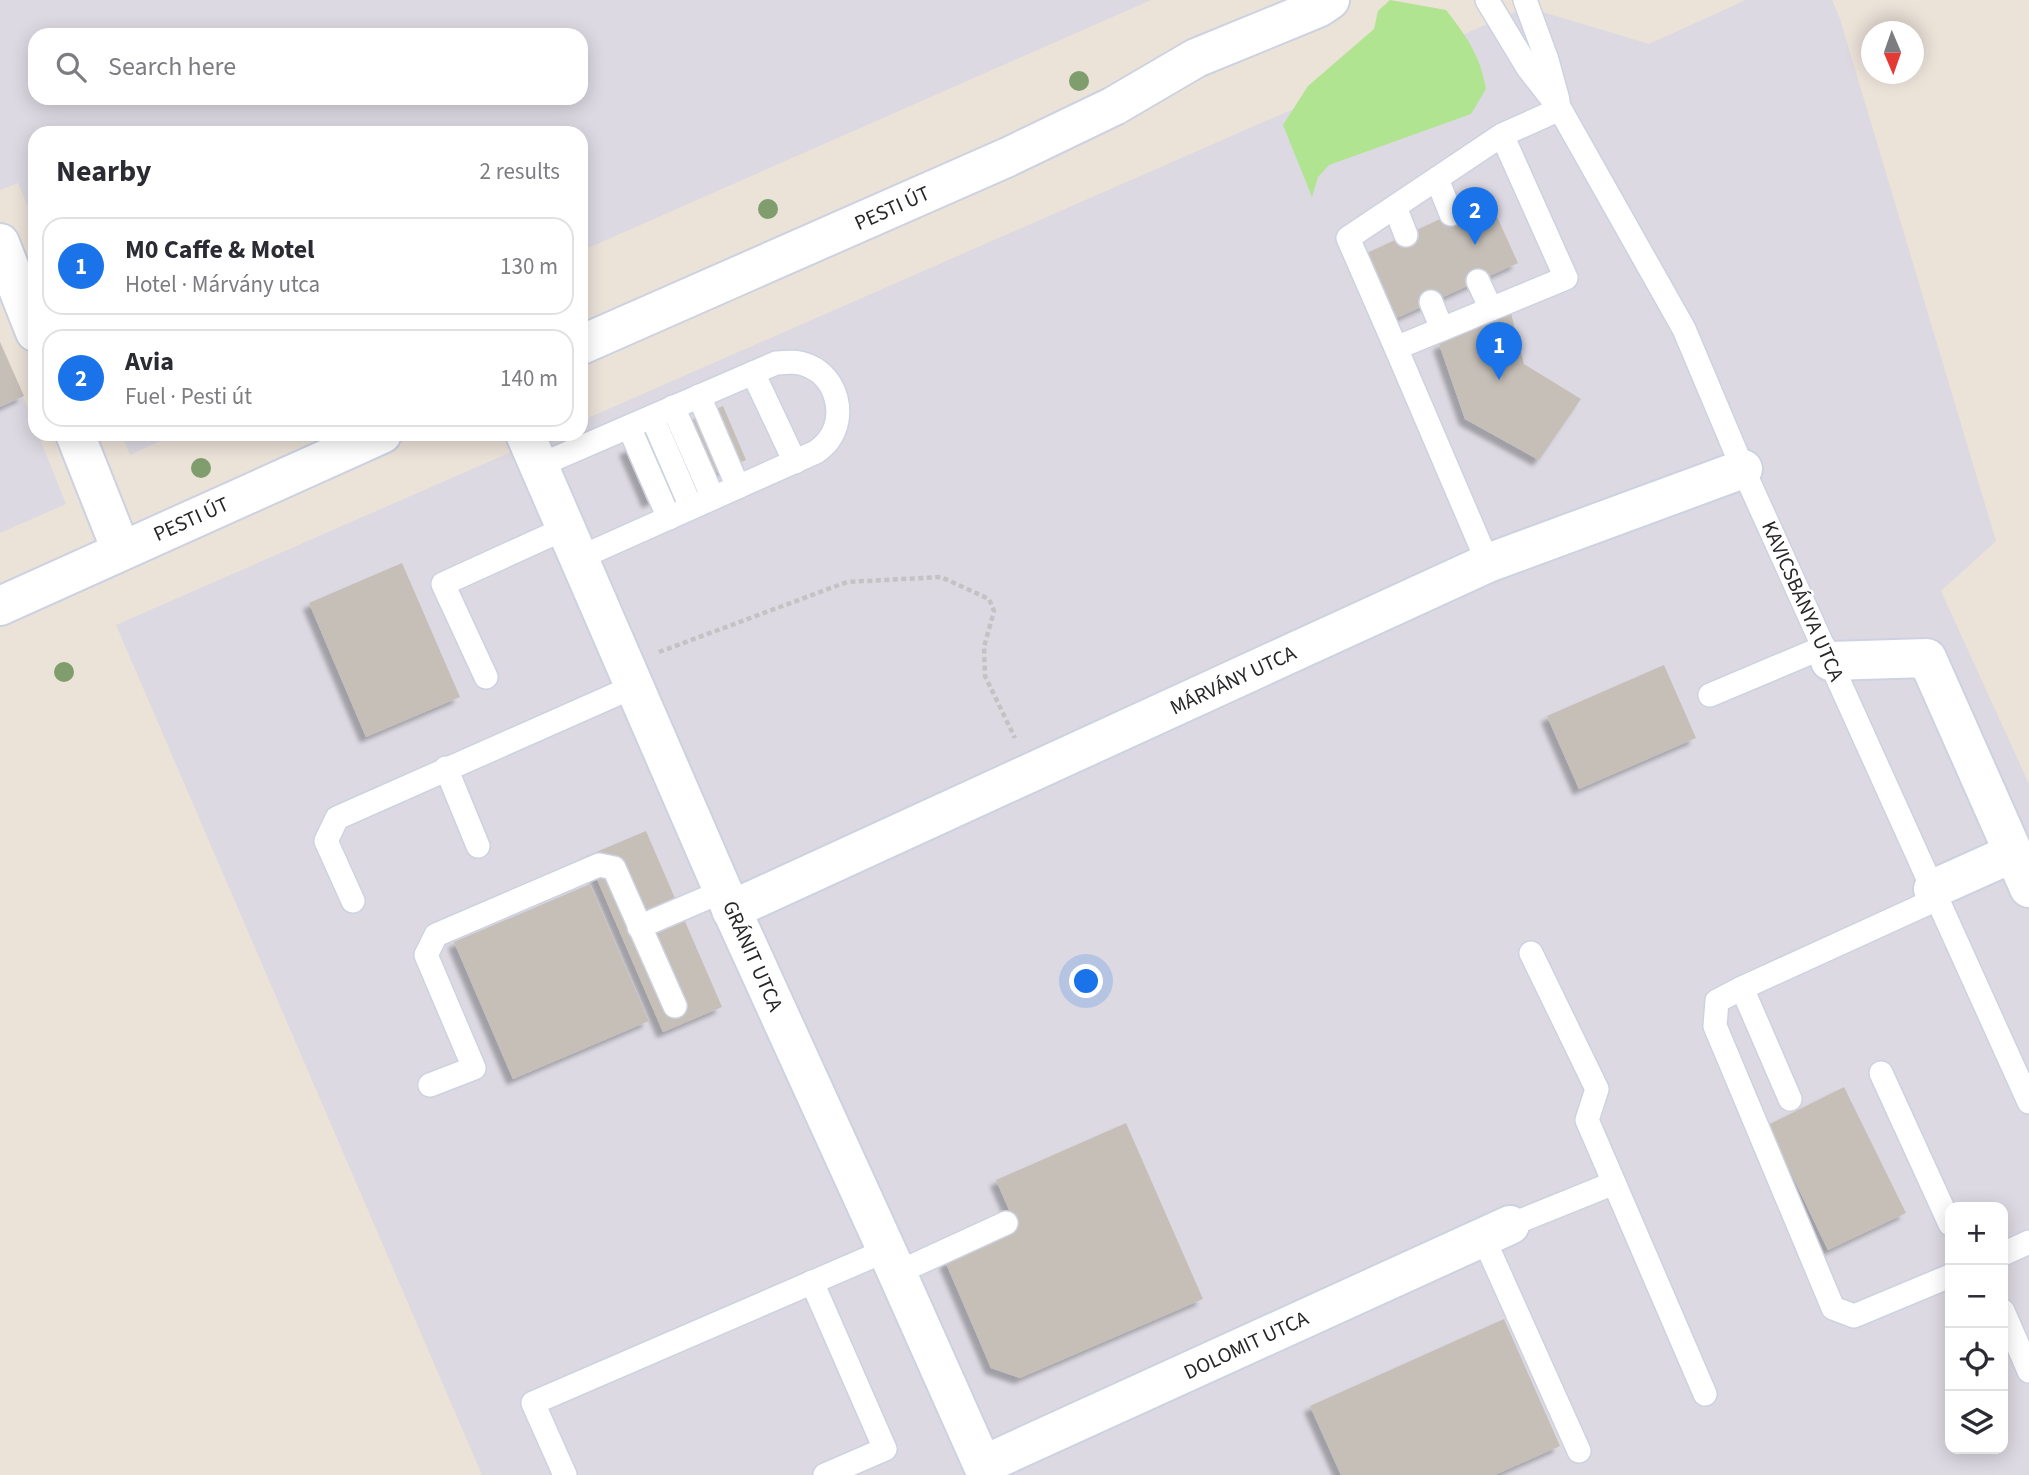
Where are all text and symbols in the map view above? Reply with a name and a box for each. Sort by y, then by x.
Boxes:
north arrow [1861,21,1924,84]
search box [28,28,588,105]
icon: search [52,48,90,86]
text: Search here [108,48,236,85]
text: Nearby [56,150,151,193]
text: 2 results [480,155,560,188]
street label: PESTI ÚT [850,178,934,238]
pin: 2 [1452,187,1498,245]
text: M0 Caffe & Motel [125,231,315,268]
text: 1 [75,250,87,283]
text: 130 m [500,250,558,283]
text: Hotel · Márvány utca [125,268,320,301]
pin: 1 [1476,322,1522,380]
text: Avia [125,343,174,380]
text: 2 [75,362,87,395]
text: 140 m [500,362,558,395]
text: Fuel · Pesti út [125,380,252,413]
street label: PESTI ÚT [149,489,233,549]
street label: KAVICSBÁNYA UTCA [1754,516,1852,686]
street label: MÁRVÁNY UTCA [1165,637,1302,722]
street label: GRÁNIT UTCA [715,896,791,1017]
your location [1069,964,1103,998]
map controls [1945,1202,2008,1454]
button: + [1945,1202,2008,1265]
button: − [1945,1265,2008,1328]
street label: DOLOMIT UTCA [1179,1303,1314,1387]
button: locate [1945,1328,2008,1391]
button: layers [1945,1391,2008,1454]

